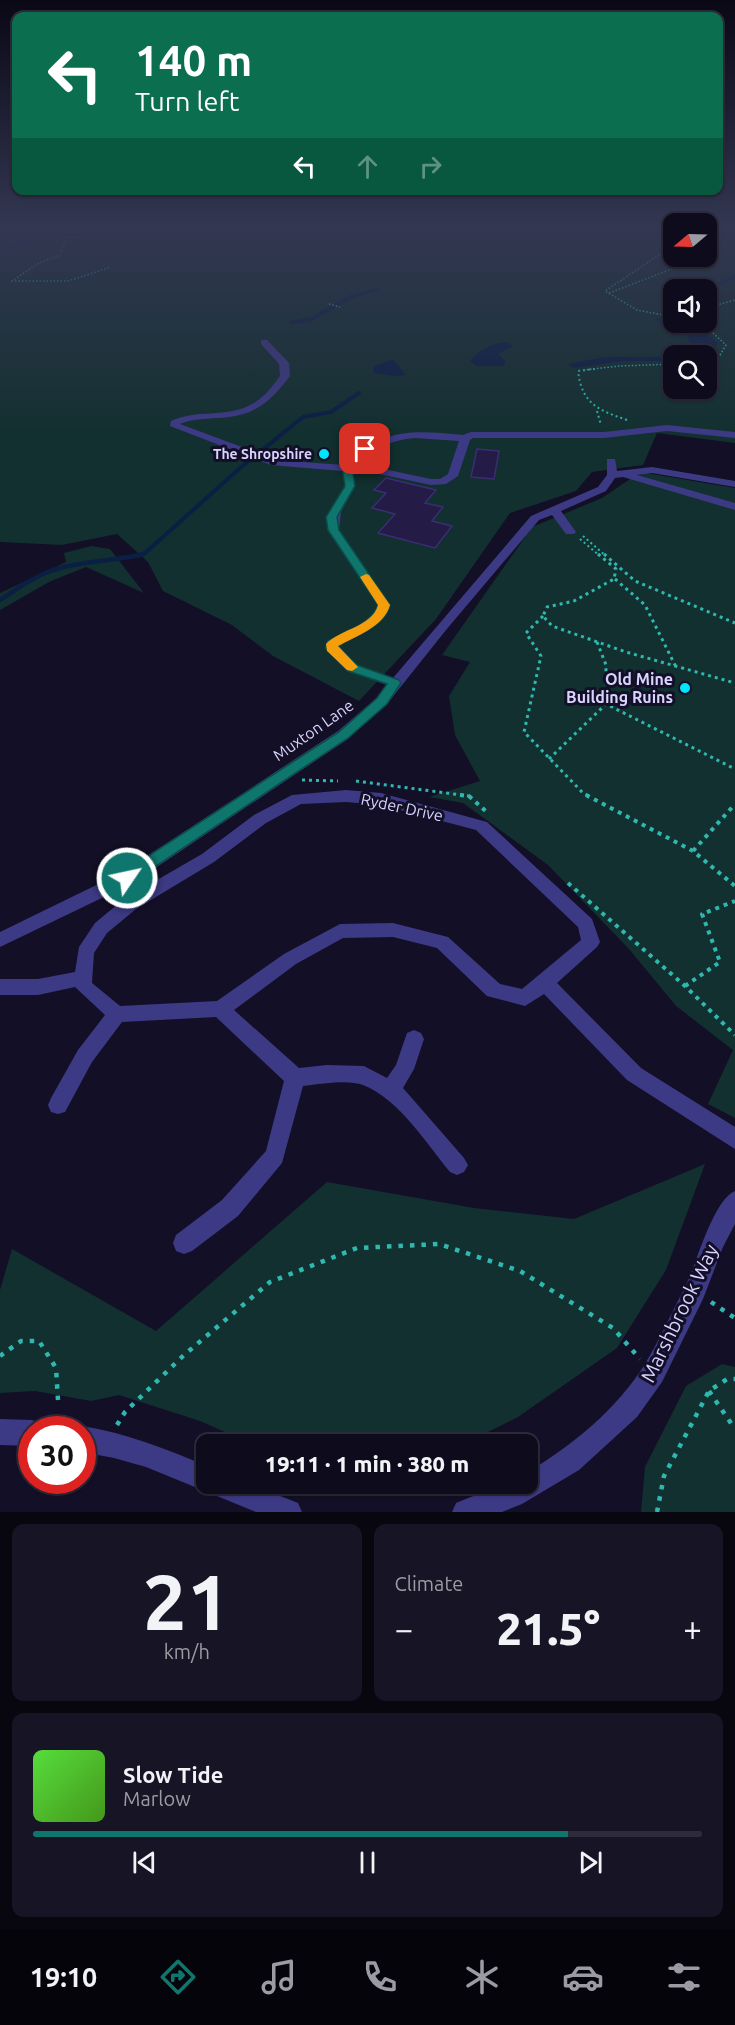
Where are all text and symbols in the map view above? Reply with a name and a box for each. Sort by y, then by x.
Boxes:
icon: left [36,36,114,114]
text: 140 m [135,37,252,84]
text: Turn left [135,86,239,116]
icon: left [288,150,321,183]
icon: ahead [351,150,384,183]
icon: right [414,150,447,183]
north arrow [663,213,717,267]
map controls [663,213,717,399]
button: sound [663,279,717,333]
button: search [663,345,717,399]
pin [339,423,390,474]
icon: arrive [348,432,381,465]
place label: The Shropshire [213,446,312,462]
marker: The Shropshire [317,447,331,461]
place label: Old Mine Building Ruins [566,670,673,706]
marker: Old Mine Building Ruins [678,681,692,695]
street label: Muxton Lane [269,696,357,764]
street label: Ryder Drive [359,790,445,824]
position arrow [95,846,159,910]
street label: Marshbrook Way [636,1240,723,1386]
speed limit sign: 30 [18,1416,96,1494]
text: 19:11 · 1 min · 380 m [265,1451,469,1476]
text: 21 [143,1557,231,1645]
text: Climate [395,1572,463,1595]
text: 21.5° [496,1603,600,1654]
text: − [395,1610,413,1647]
text: + [683,1610,702,1647]
text: km/h [164,1640,210,1663]
text: Slow Tide [123,1762,223,1787]
text: Marlow [123,1787,191,1810]
icon: previous [128,1846,161,1879]
icon: pause [351,1846,384,1879]
icon: next [574,1846,607,1879]
icon: directions [157,1956,199,1998]
icon: music [258,1956,300,1998]
icon: phone [359,1956,401,1998]
icon: climate [461,1956,503,1998]
icon: car [562,1956,604,1998]
icon: filters [663,1956,705,1998]
text: 19:10 [30,1962,97,1992]

